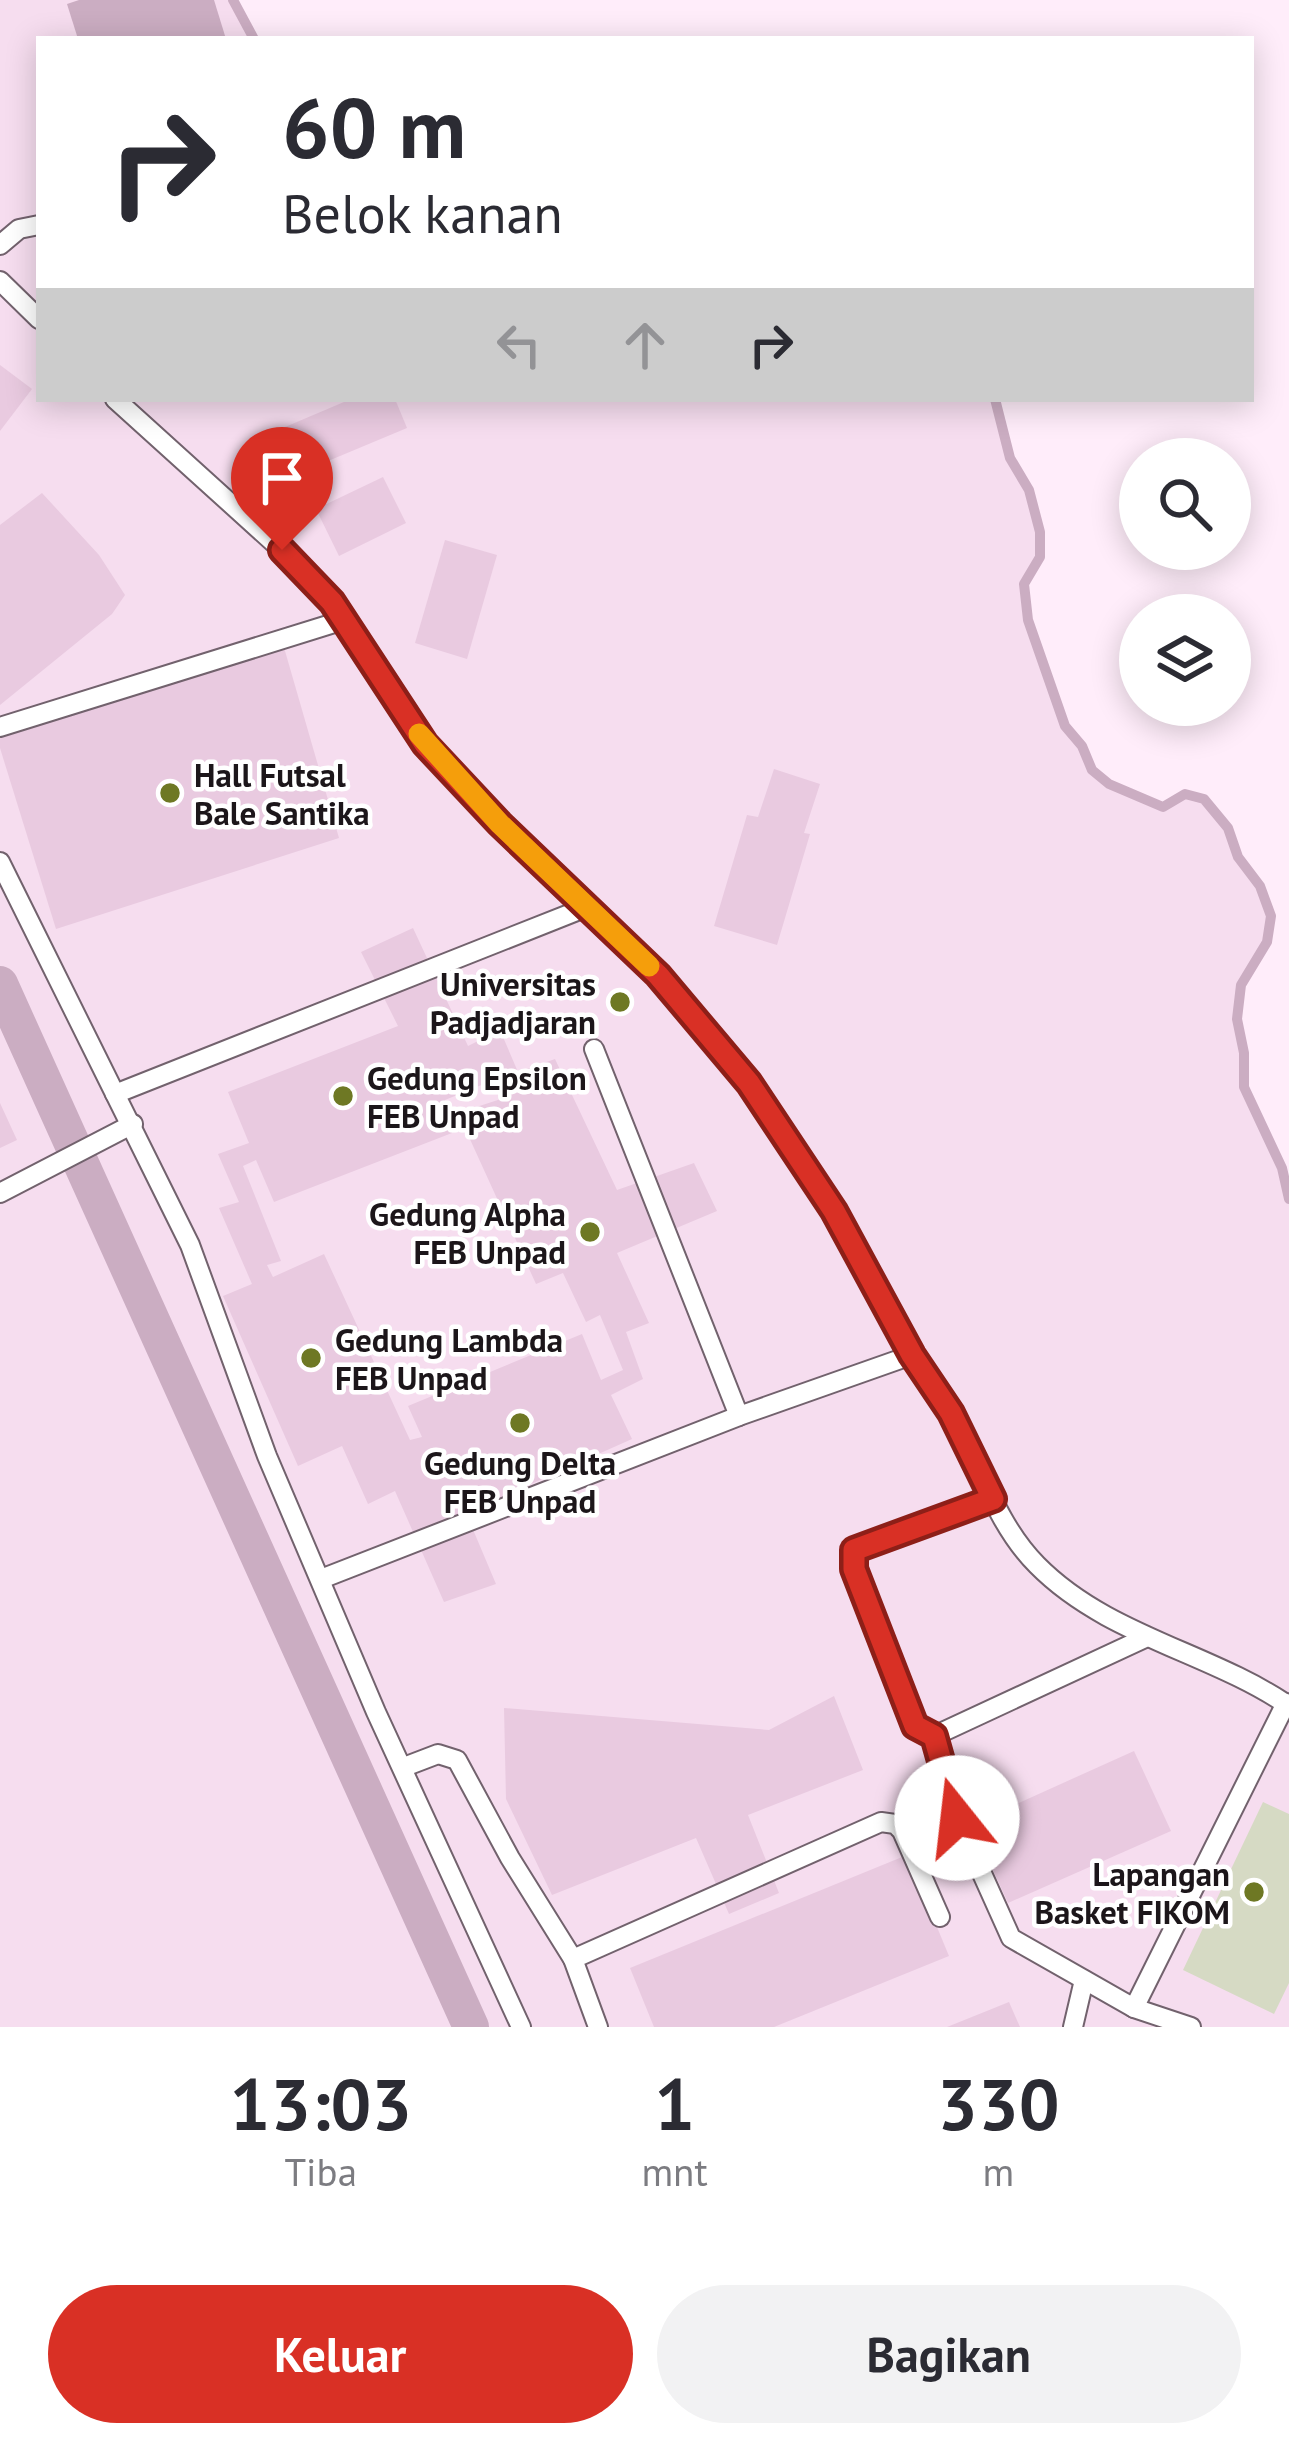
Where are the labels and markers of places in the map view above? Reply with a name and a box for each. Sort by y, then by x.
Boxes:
pin [231,427,333,550]
place label: Hall Futsal Bale Santika [194,753,370,834]
marker: Hall Futsal Bale Santika [157,780,183,806]
place label: Universitas Padjadjaran [430,962,596,1043]
marker: Universitas Padjadjaran [607,989,633,1015]
place label: Gedung Epsilon FEB Unpad [367,1056,587,1137]
marker: Gedung Epsilon FEB Unpad [330,1083,356,1109]
place label: Gedung Alpha FEB Unpad [369,1192,566,1273]
marker: Gedung Alpha FEB Unpad [577,1219,603,1245]
place label: Gedung Lambda FEB Unpad [335,1318,563,1399]
marker: Gedung Lambda FEB Unpad [298,1345,324,1371]
marker: Gedung Delta FEB Unpad [507,1410,533,1436]
place label: Gedung Delta FEB Unpad [424,1441,616,1522]
place label: Lapangan Basket FIKOM [1034,1852,1230,1933]
marker: Lapangan Basket FIKOM [1241,1879,1267,1905]

